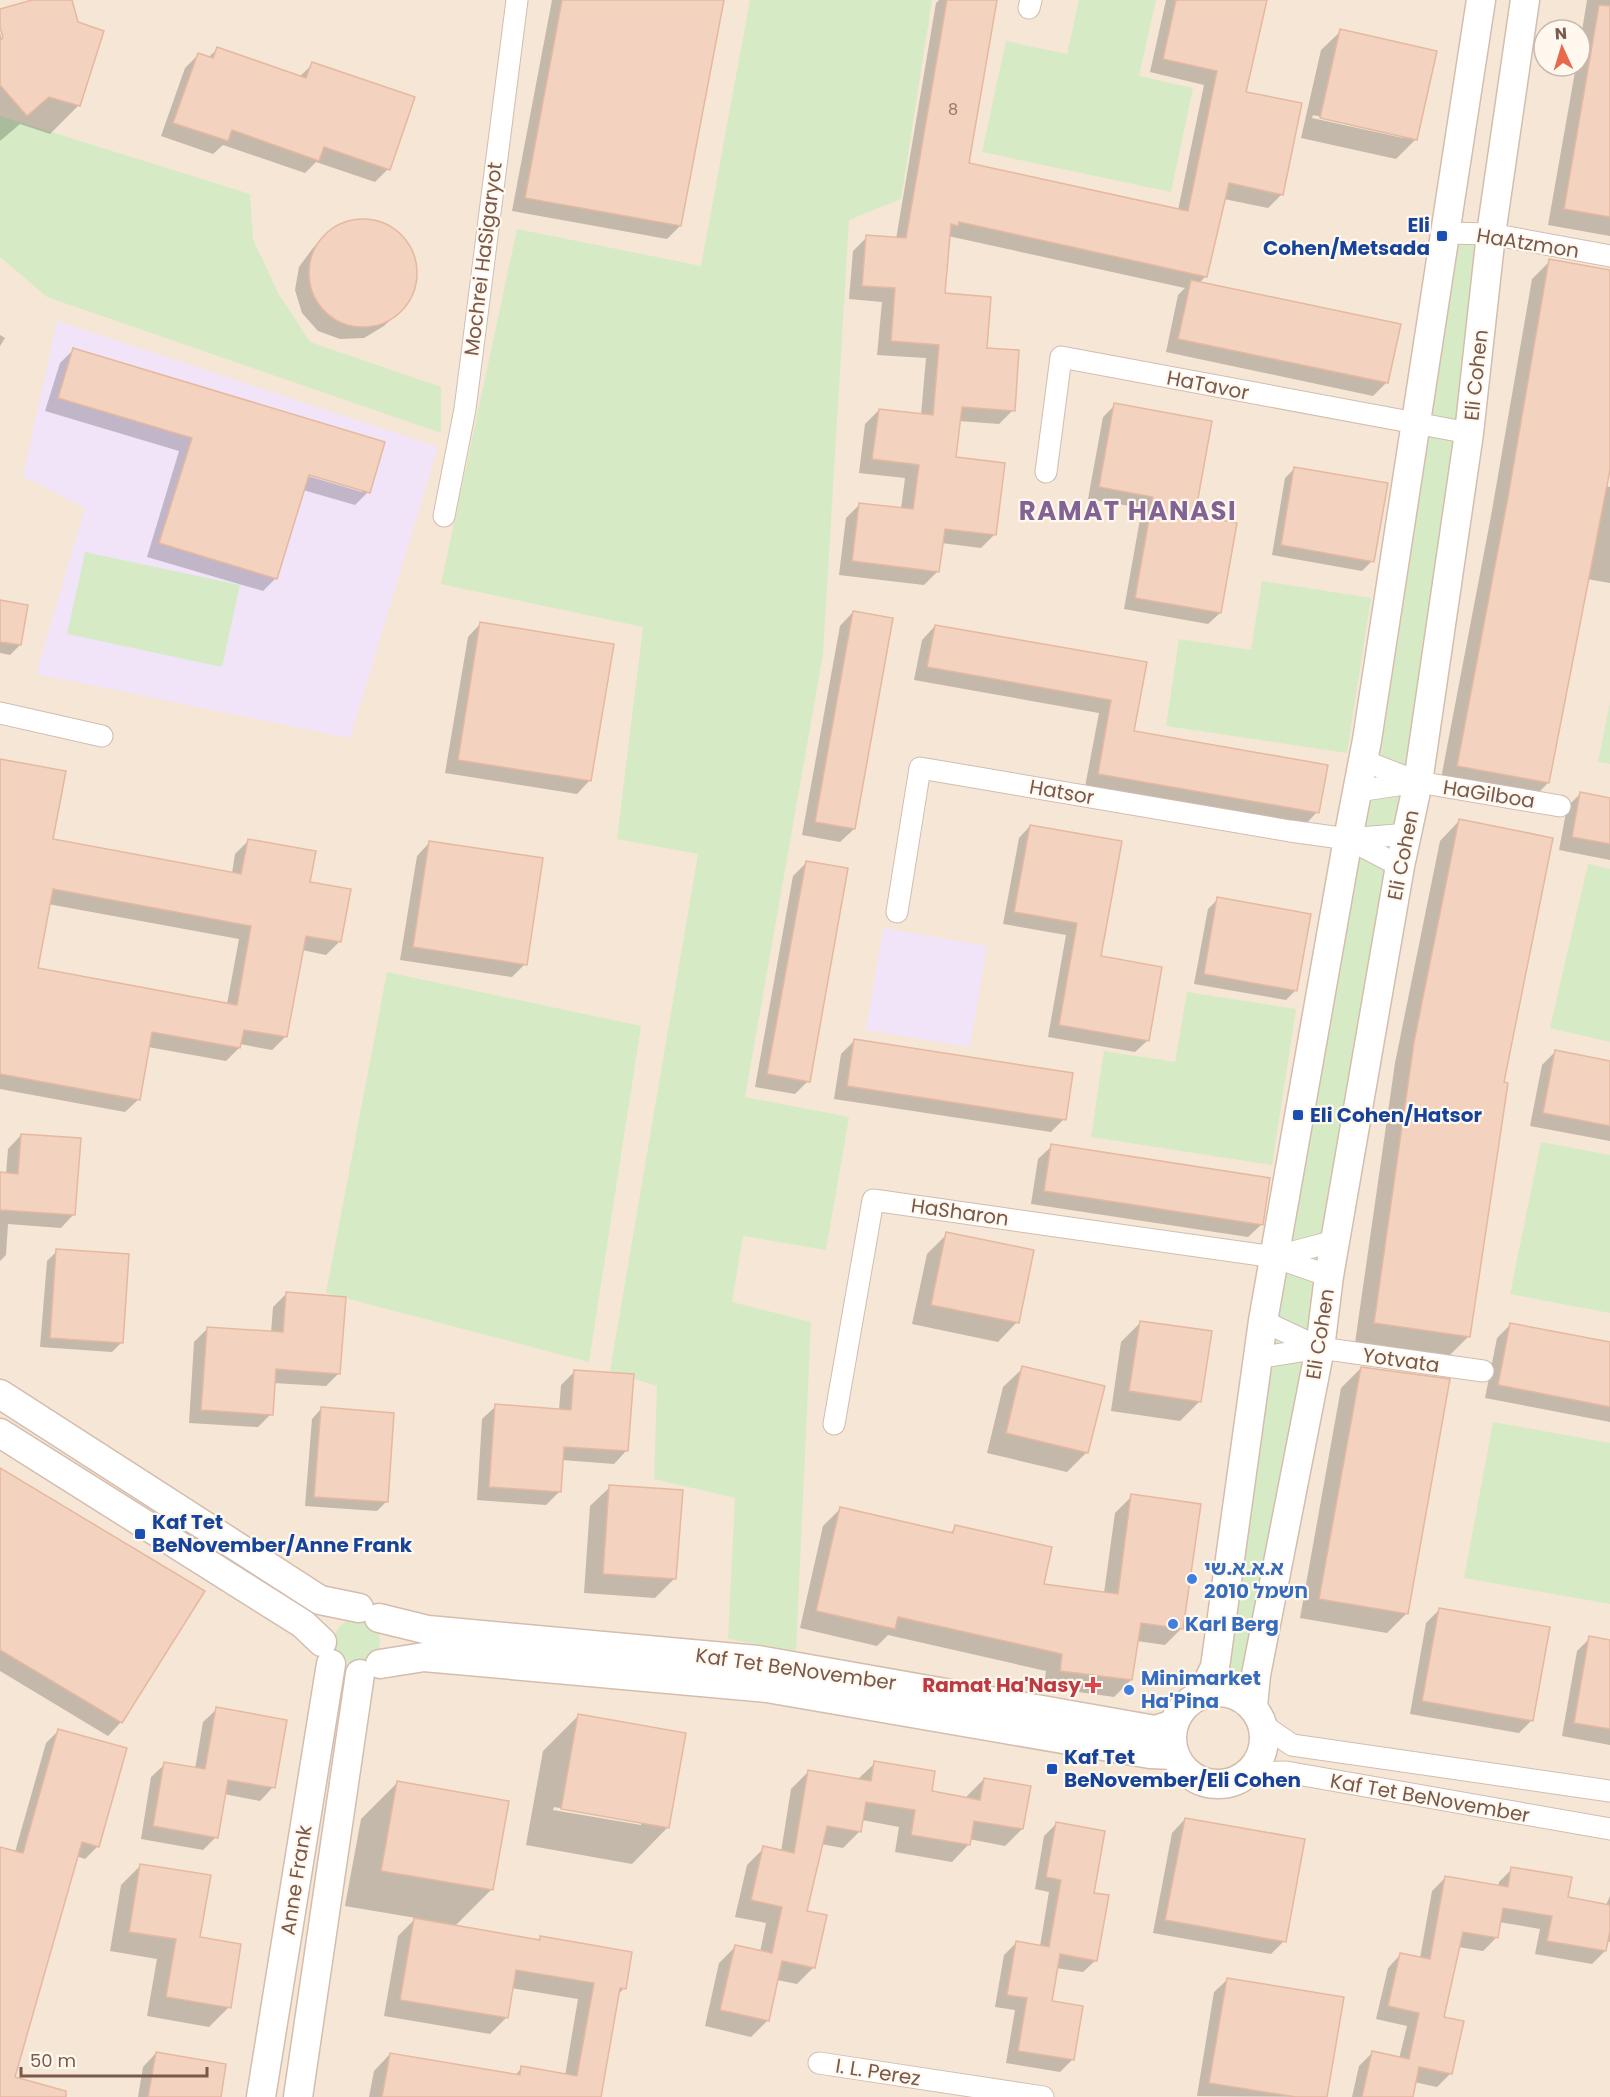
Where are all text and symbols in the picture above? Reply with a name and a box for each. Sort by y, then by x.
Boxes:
north arrow [1532,18,1592,78]
text: N [1554,22,1568,45]
house number: 8 [948,98,958,121]
street label: Mochrei HaSigaryot [457,161,509,357]
place label: Eli Cohen/Metsada [1263,211,1430,262]
street label: HaAtzmon [1475,221,1581,265]
marker: Eli Cohen/Metsada [1435,229,1449,243]
street label: Eli Cohen [1457,328,1495,422]
street label: HaTavor [1164,363,1252,407]
district label: RAMAT HANASI [1019,493,1237,529]
street label: Hatsor [1027,773,1097,811]
street label: HaGilboa [1441,773,1537,815]
street label: Eli Cohen [1381,807,1425,903]
place label: Eli Cohen/Hatsor [1310,1101,1482,1129]
marker: Eli Cohen/Hatsor [1291,1108,1305,1122]
street label: HaSharon [909,1191,1011,1233]
street label: Eli Cohen [1299,1287,1341,1381]
street label: Yotvata [1361,1341,1441,1379]
place label: Kaf Tet BeNovember/Anne Frank [152,1508,413,1559]
marker: Kaf Tet BeNovember/Anne Frank [133,1527,147,1541]
place label: א.א.א.שי חשמל 2010 [1204,1554,1308,1605]
marker: א.א.א.שי חשמל 2010 [1185,1572,1199,1586]
place label: Karl Berg [1185,1610,1279,1638]
marker: Karl Berg [1166,1617,1180,1631]
street label: Kaf Tet BeNovember [694,1641,898,1697]
place label: Minimarket Ha'Pina [1141,1664,1261,1715]
place label: Ramat Ha'Nasy [922,1671,1081,1699]
marker: Ramat Ha'Nasy [1086,1678,1100,1692]
marker: Minimarket Ha'Pina [1122,1683,1136,1697]
place label: Kaf Tet BeNovember/Eli Cohen [1064,1743,1301,1794]
marker: Kaf Tet BeNovember/Eli Cohen [1045,1762,1059,1776]
street label: Kaf Tet BeNovember [1328,1767,1532,1829]
street label: Anne Frank [273,1822,319,1937]
scale bar [21,2040,207,2078]
text: 50 m [30,2048,76,2073]
street label: I. L. Perez [834,2051,922,2093]

